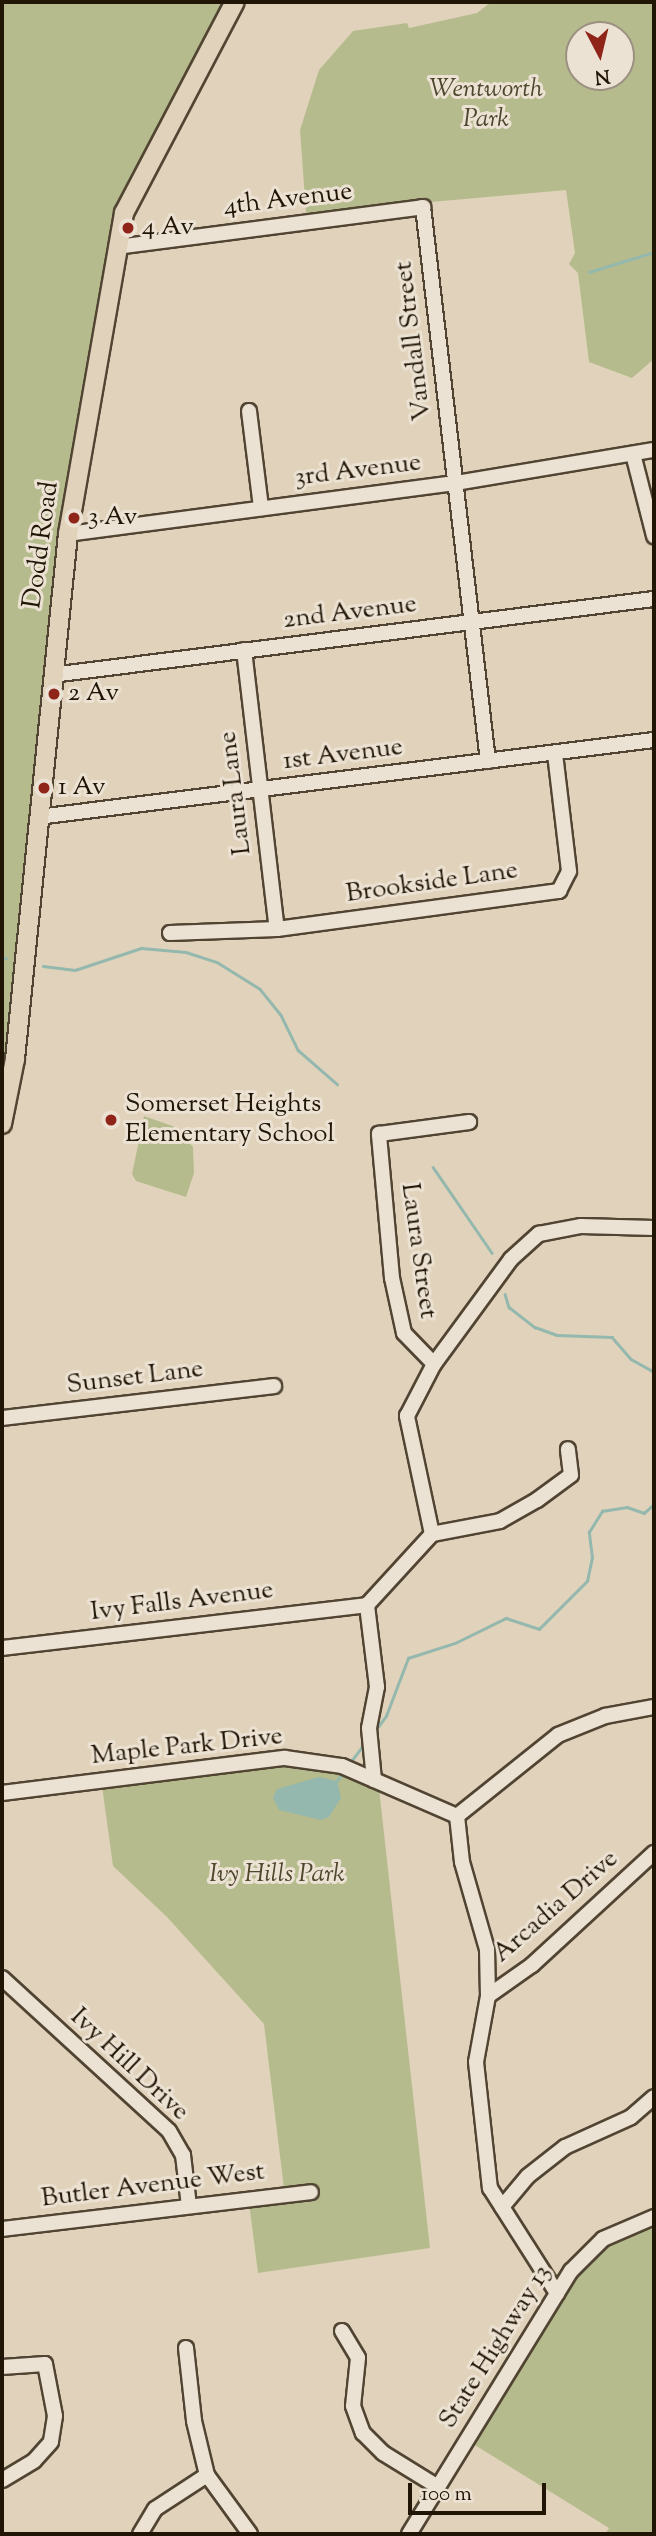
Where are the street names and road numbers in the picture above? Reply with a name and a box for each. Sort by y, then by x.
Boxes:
street label: 4th Avenue [222,177,354,223]
street label: Vandall Street [389,259,439,423]
street label: 3rd Avenue [293,448,423,494]
street label: Dodd Road [18,479,66,611]
street label: 2nd Avenue [281,589,419,637]
street label: Laura Lane [213,729,259,857]
street label: 1st Avenue [281,732,405,778]
street label: Brookside Lane [344,856,520,910]
street label: Laura Street [393,1181,443,1321]
street label: Sunset Lane [65,1354,205,1402]
street label: Ivy Falls Avenue [89,1575,275,1629]
street label: Maple Park Drive [90,1721,284,1773]
street label: Arcadia Drive [487,1844,625,1970]
street label: Ivy Hill Drive [63,2002,195,2128]
street label: Butler Avenue West [40,2157,266,2215]
street label: State Highway 13 [433,2259,559,2435]

